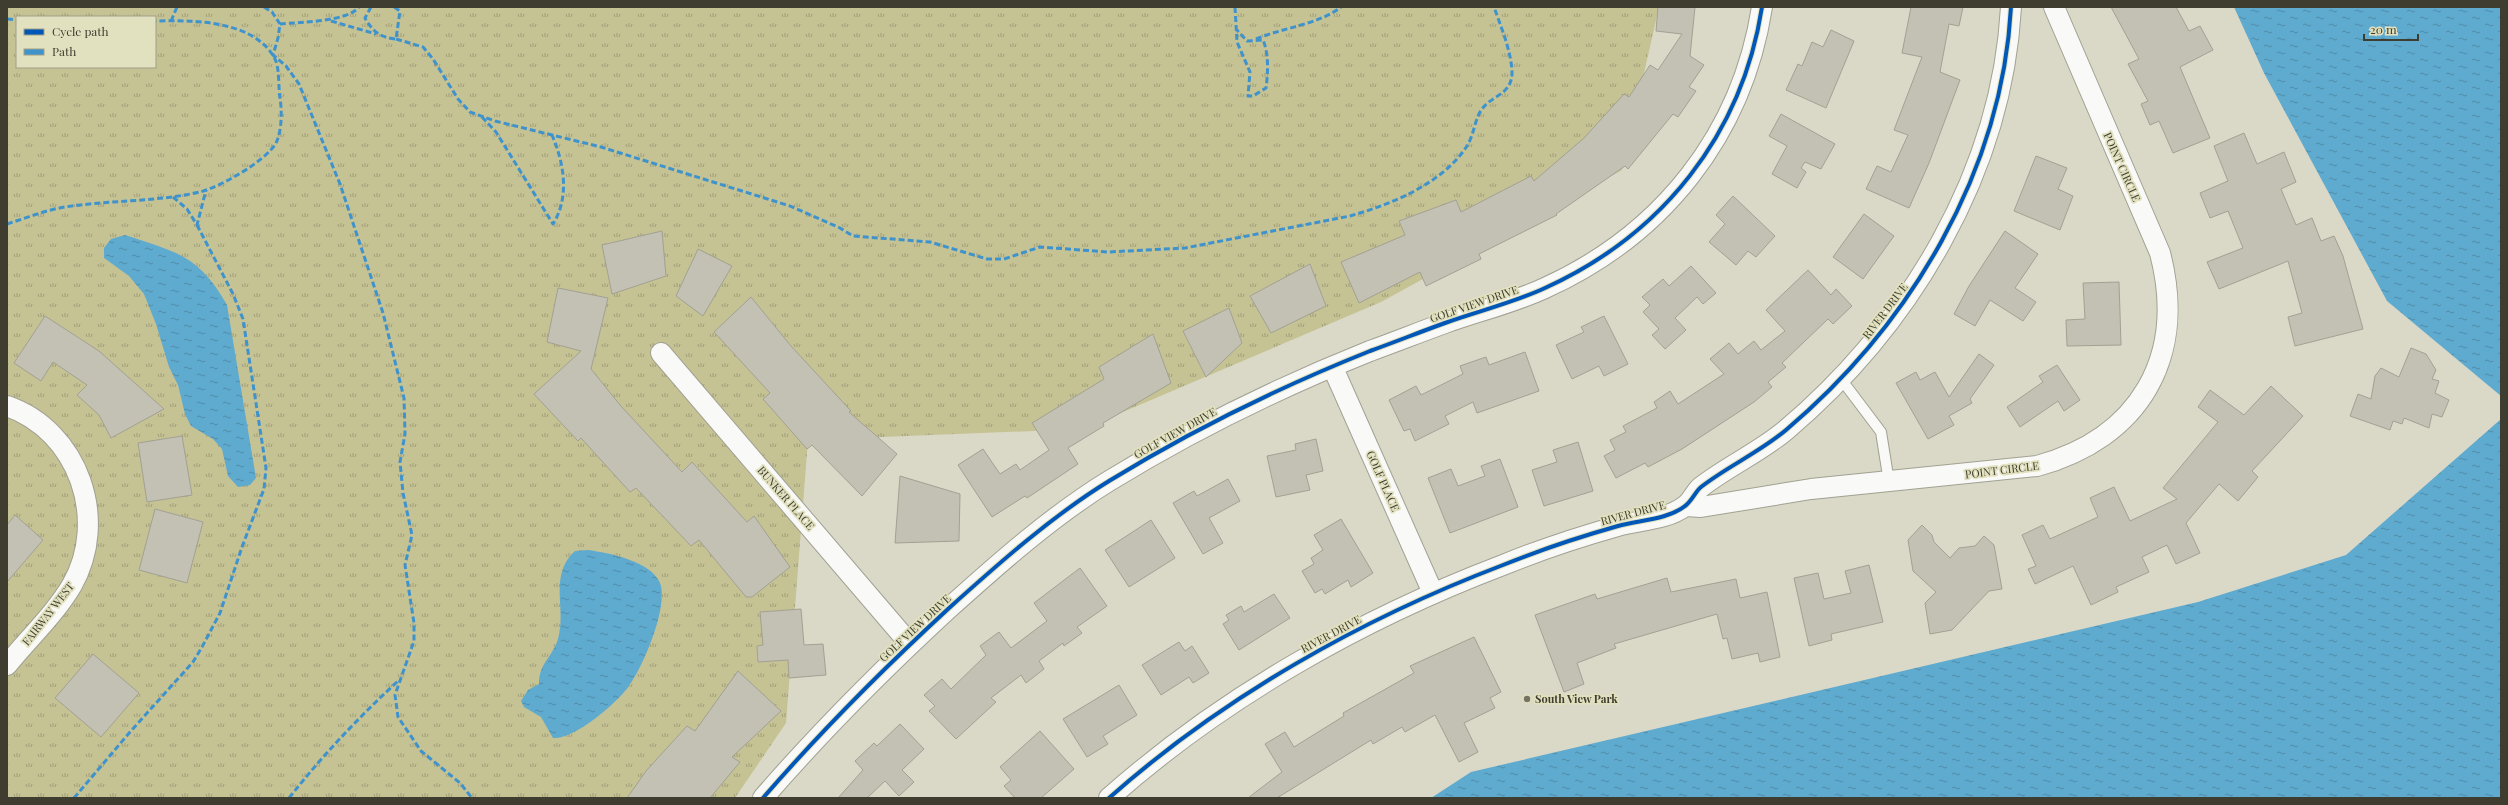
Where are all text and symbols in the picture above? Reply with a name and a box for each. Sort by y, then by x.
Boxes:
legend [16,16,156,68]
scale bar [2364,16,2418,42]
text: 20 m [2370,21,2397,37]
text: Cycle path [52,23,109,39]
text: Path [52,43,76,59]
street label: POINT CIRCLE [2100,130,2145,204]
street label: RIVER DRIVE [1859,279,1911,342]
street label: GOLF VIEW DRIVE [1428,281,1520,326]
street label: GOLF VIEW DRIVE [1131,403,1219,462]
street label: GOLF PLACE [1363,448,1404,514]
street label: POINT CIRCLE [1964,457,2040,481]
street label: BUNKER PLACE [755,463,818,533]
street label: RIVER DRIVE [1599,497,1667,528]
street label: FAIRWAY WEST [18,579,77,648]
street label: GOLF VIEW DRIVE [876,590,954,665]
street label: RIVER DRIVE [1298,611,1364,656]
place label: South View Park [1535,691,1618,706]
marker: South View Park [1522,694,1532,704]

